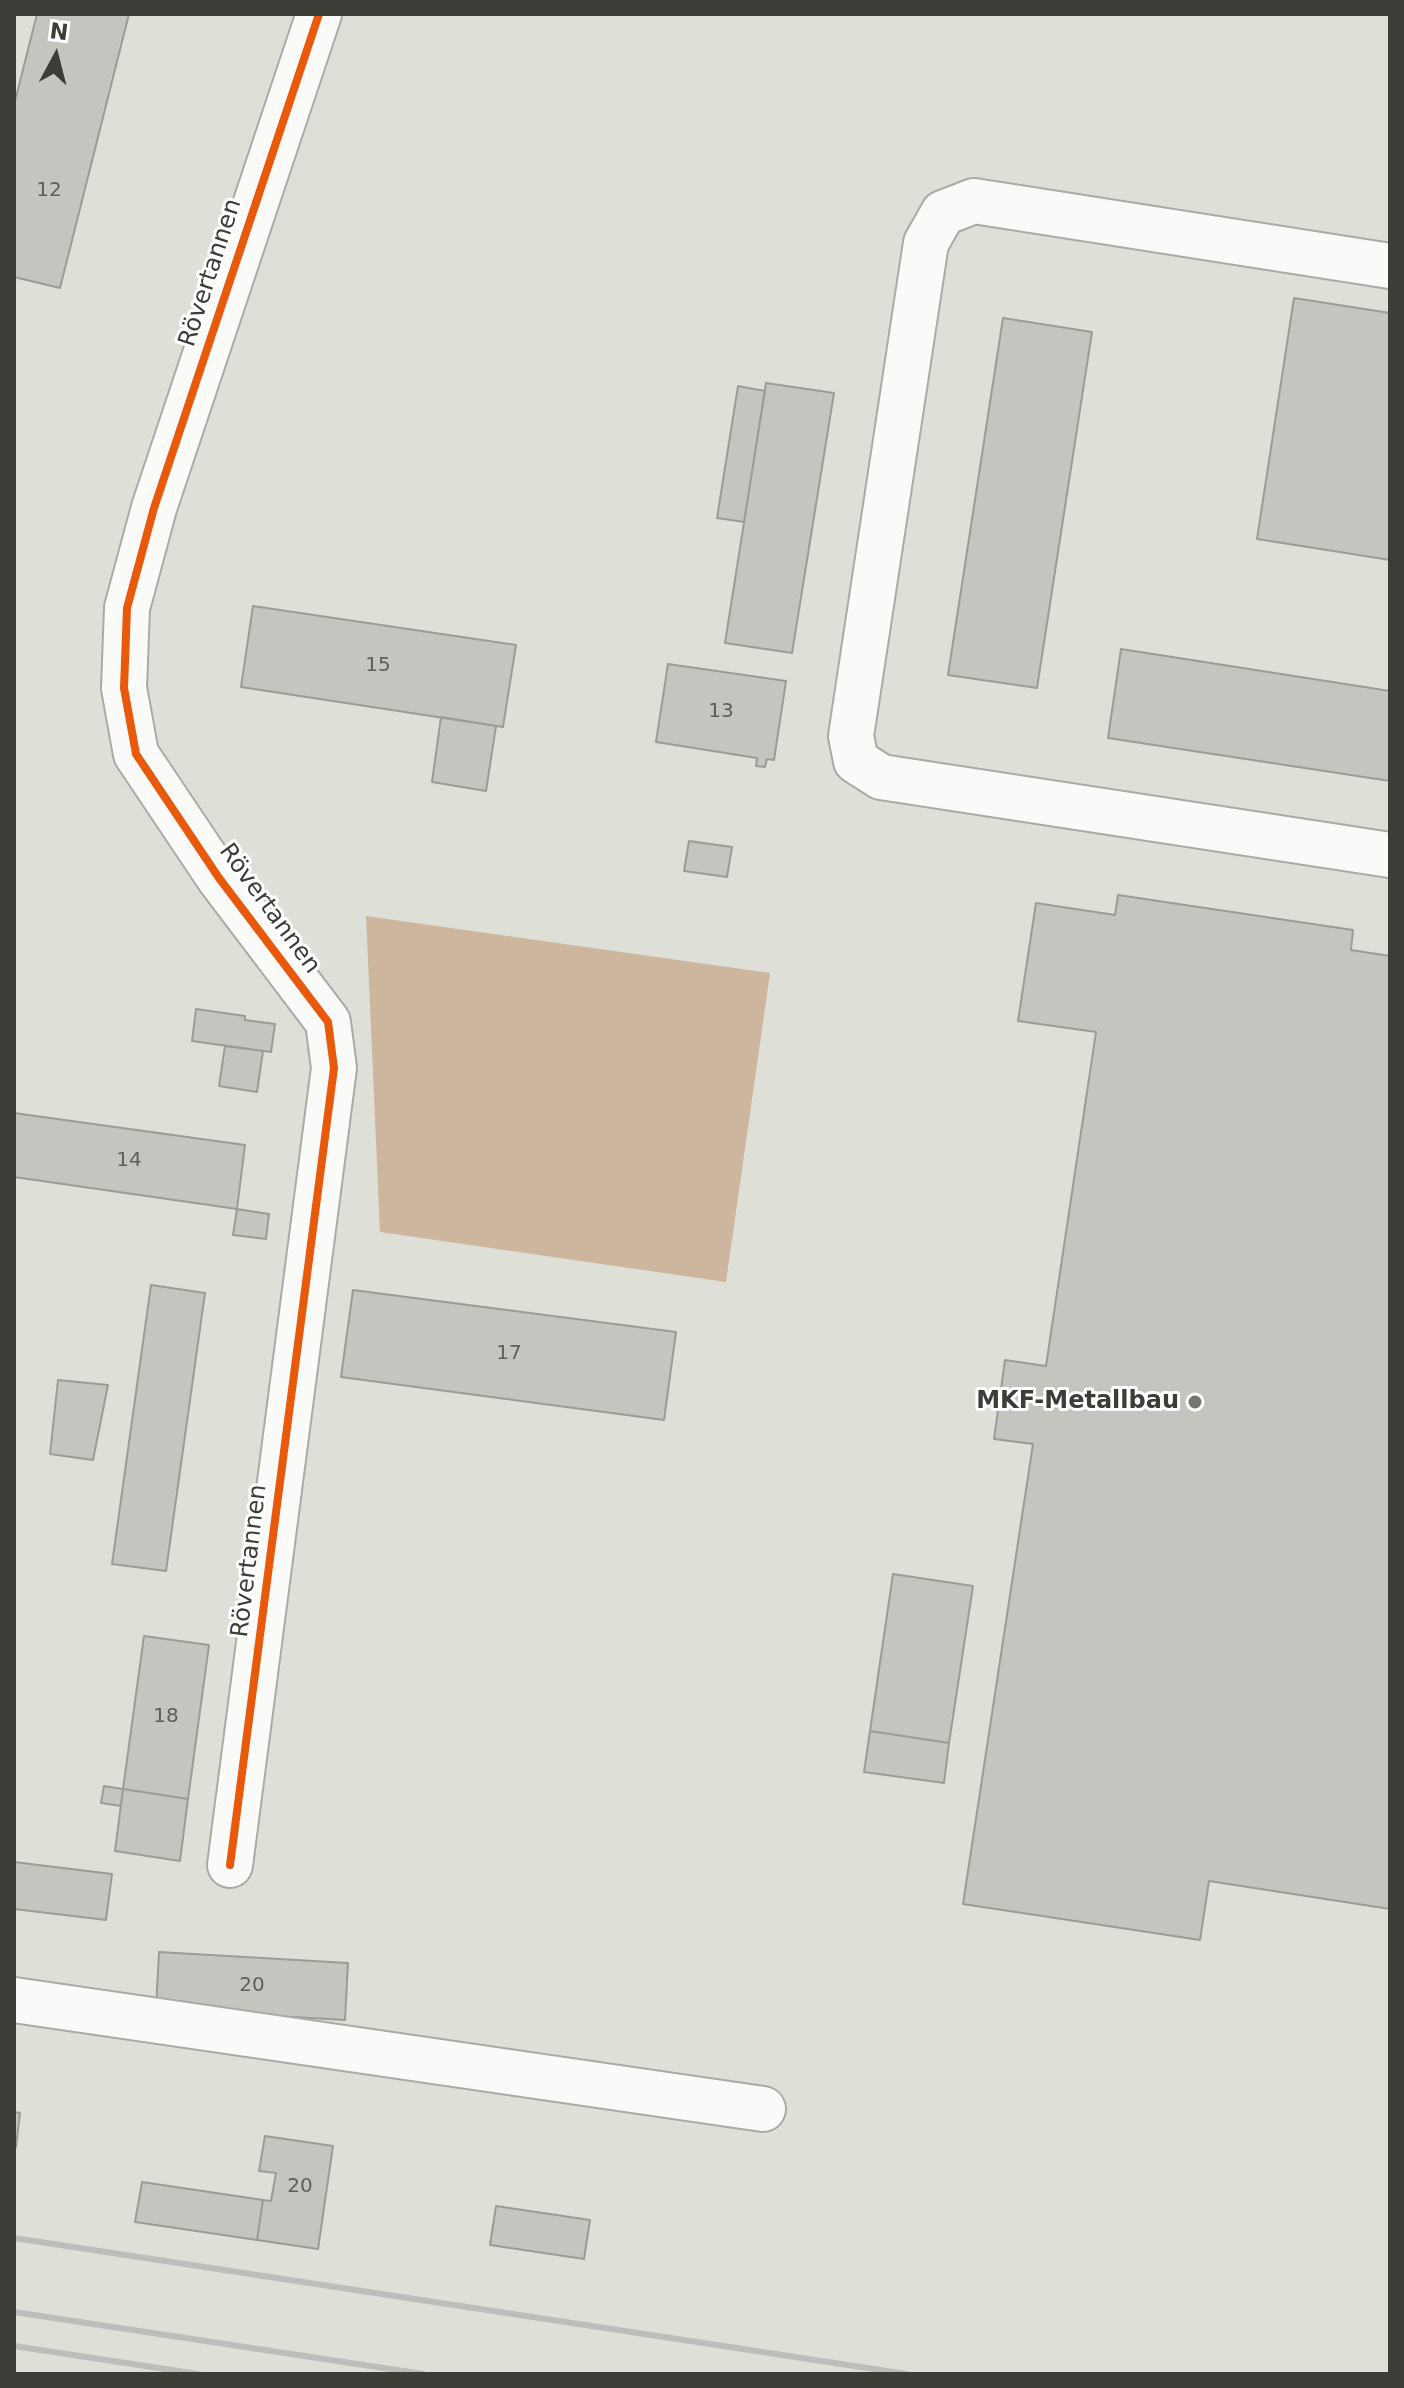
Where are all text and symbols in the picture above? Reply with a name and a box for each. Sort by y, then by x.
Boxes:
north arrow [16,16,96,96]
text: N [48,18,70,45]
house number: 12 [36,179,62,203]
street label: Rövertannen [174,195,248,351]
house number: 15 [365,654,391,678]
house number: 13 [708,700,734,724]
street label: Rövertannen [212,838,326,980]
house number: 14 [116,1149,142,1173]
house number: 17 [496,1342,522,1366]
place label: MKF-Metallbau [976,1388,1179,1416]
marker: MKF-Metallbau [1186,1393,1204,1411]
street label: Rövertannen [226,1483,274,1639]
house number: 18 [153,1705,179,1729]
house number: 20 [239,1974,265,1998]
house number: 20 [287,2175,313,2199]

